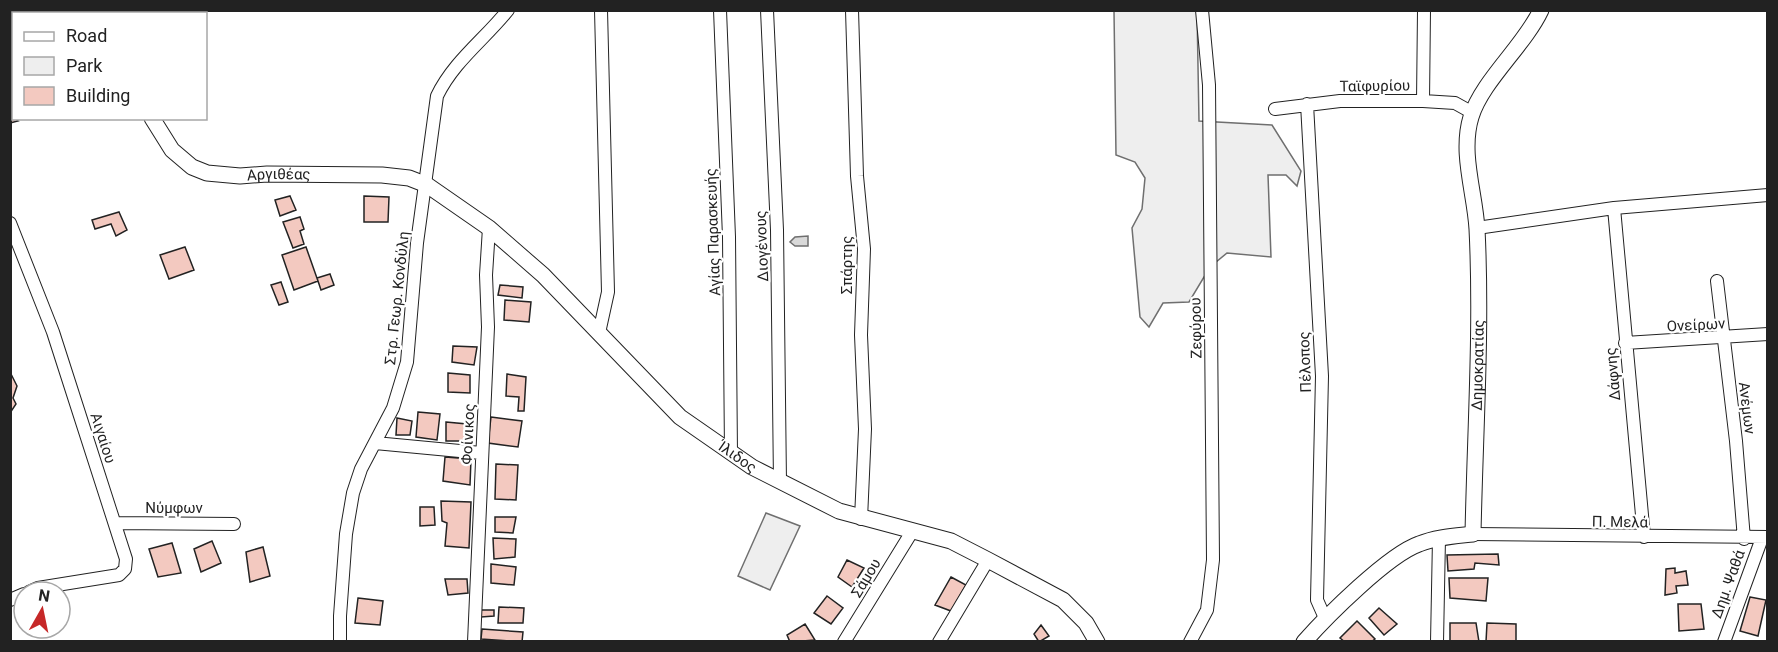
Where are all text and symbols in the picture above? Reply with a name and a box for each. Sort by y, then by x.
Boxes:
legend [12,12,207,120]
text: Road [66,25,107,46]
text: Park [66,55,103,76]
street label: Ταϊφυρίου [1340,76,1410,96]
text: Building [66,85,130,106]
street label: Αργιθέας [246,165,311,184]
street label: Αγίας Παρασκευής [702,168,724,296]
street label: Διογένους [752,210,772,282]
street label: Στρ. Γεωρ. Κονδύλη [381,230,413,366]
street label: Σπάρτης [838,236,856,294]
street label: Ζεφύρου [1186,297,1206,359]
street label: Ονείρων [1666,314,1726,336]
street label: Δημοκρατίας [1468,320,1488,411]
street label: Πέλοπος [1295,331,1315,393]
street label: Δάφνης [1602,347,1624,401]
street label: Ανέμων [1735,381,1759,435]
street label: Φοίνικος [457,403,479,465]
street label: Αιγαίου [86,411,120,465]
street label: Ίλιδος [714,437,760,477]
street label: Νύμφων [145,499,203,517]
street label: Π. Μελά [1592,513,1649,531]
street label: Δημ. Ψαθά [1707,547,1749,621]
street label: Σάμου [847,555,885,601]
north arrow [12,580,72,640]
text: N [37,585,51,606]

